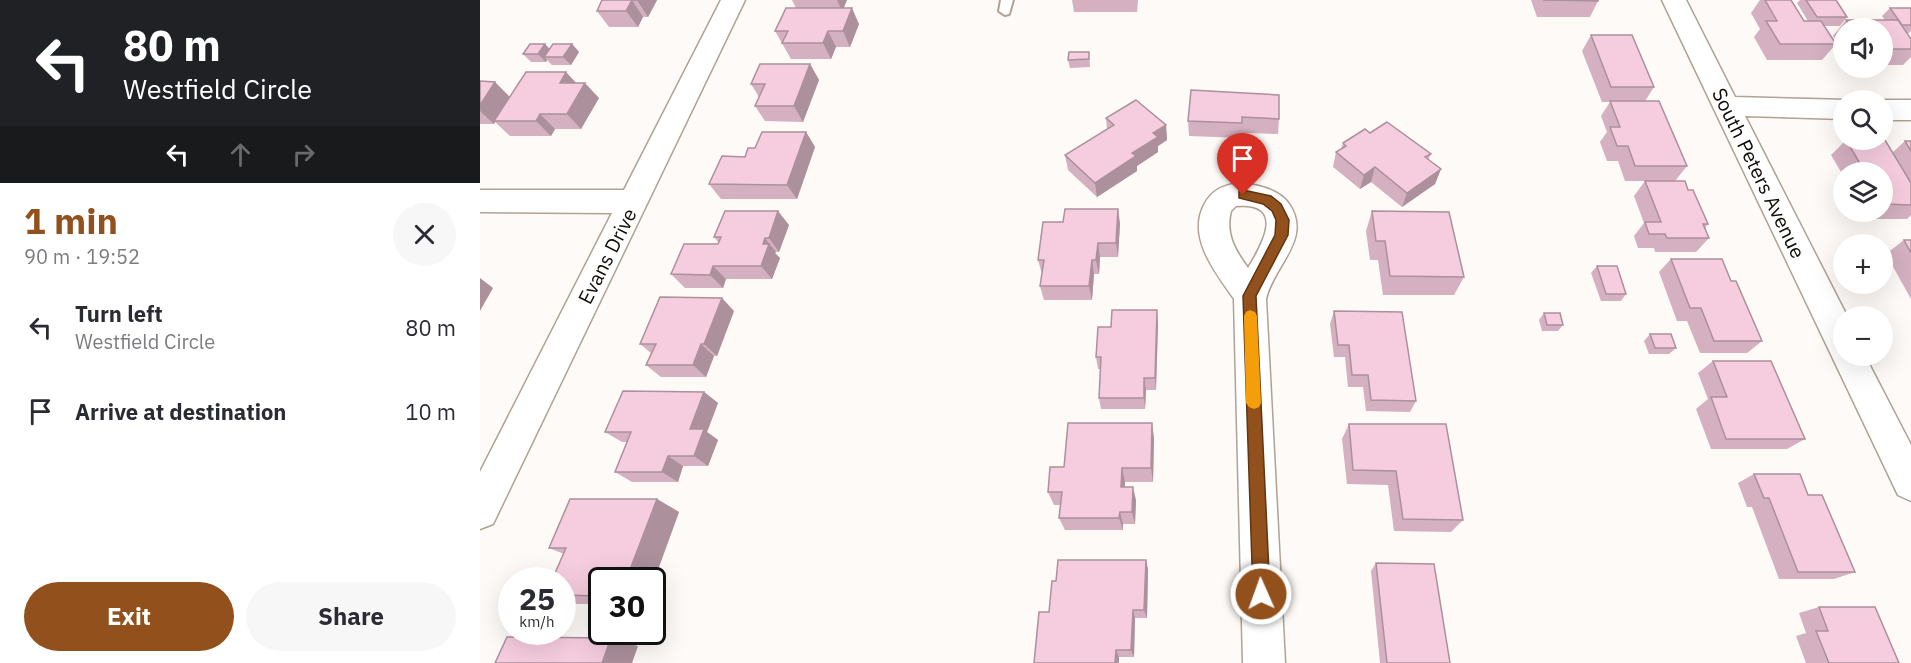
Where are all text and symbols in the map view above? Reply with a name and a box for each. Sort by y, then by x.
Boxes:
text: 80 m [123,18,221,73]
map controls [1833,18,1893,366]
button: sound [1833,18,1893,78]
icon: left [24,24,102,102]
text: Westfield Circle [123,71,312,106]
street label: South Peters Avenue [1706,83,1812,263]
button: search [1833,90,1893,150]
pin [1217,133,1268,195]
icon: left [161,138,194,171]
icon: ahead [224,138,257,171]
icon: right [287,138,320,171]
icon: arrive [1226,142,1259,175]
button: layers [1833,162,1893,222]
text: 1 min [24,197,118,244]
button: close [393,203,456,266]
street label: Evans Drive [571,203,643,309]
button: + [1833,234,1893,294]
text: 90 m · 19:52 [24,243,140,270]
text: Turn left [75,299,163,328]
button: − [1833,306,1893,366]
icon: left [24,311,57,344]
text: 80 m [405,313,456,342]
text: Westfield Circle [75,328,215,355]
icon: arrive [24,395,57,428]
text: Arrive at destination [75,397,286,426]
text: 10 m [405,397,456,426]
position arrow [1229,562,1293,626]
speed limit sign: 30 [588,567,666,645]
text: 25 [519,579,555,618]
button: Exit [24,582,234,651]
button: Share [246,582,456,651]
text: km/h [519,612,555,631]

